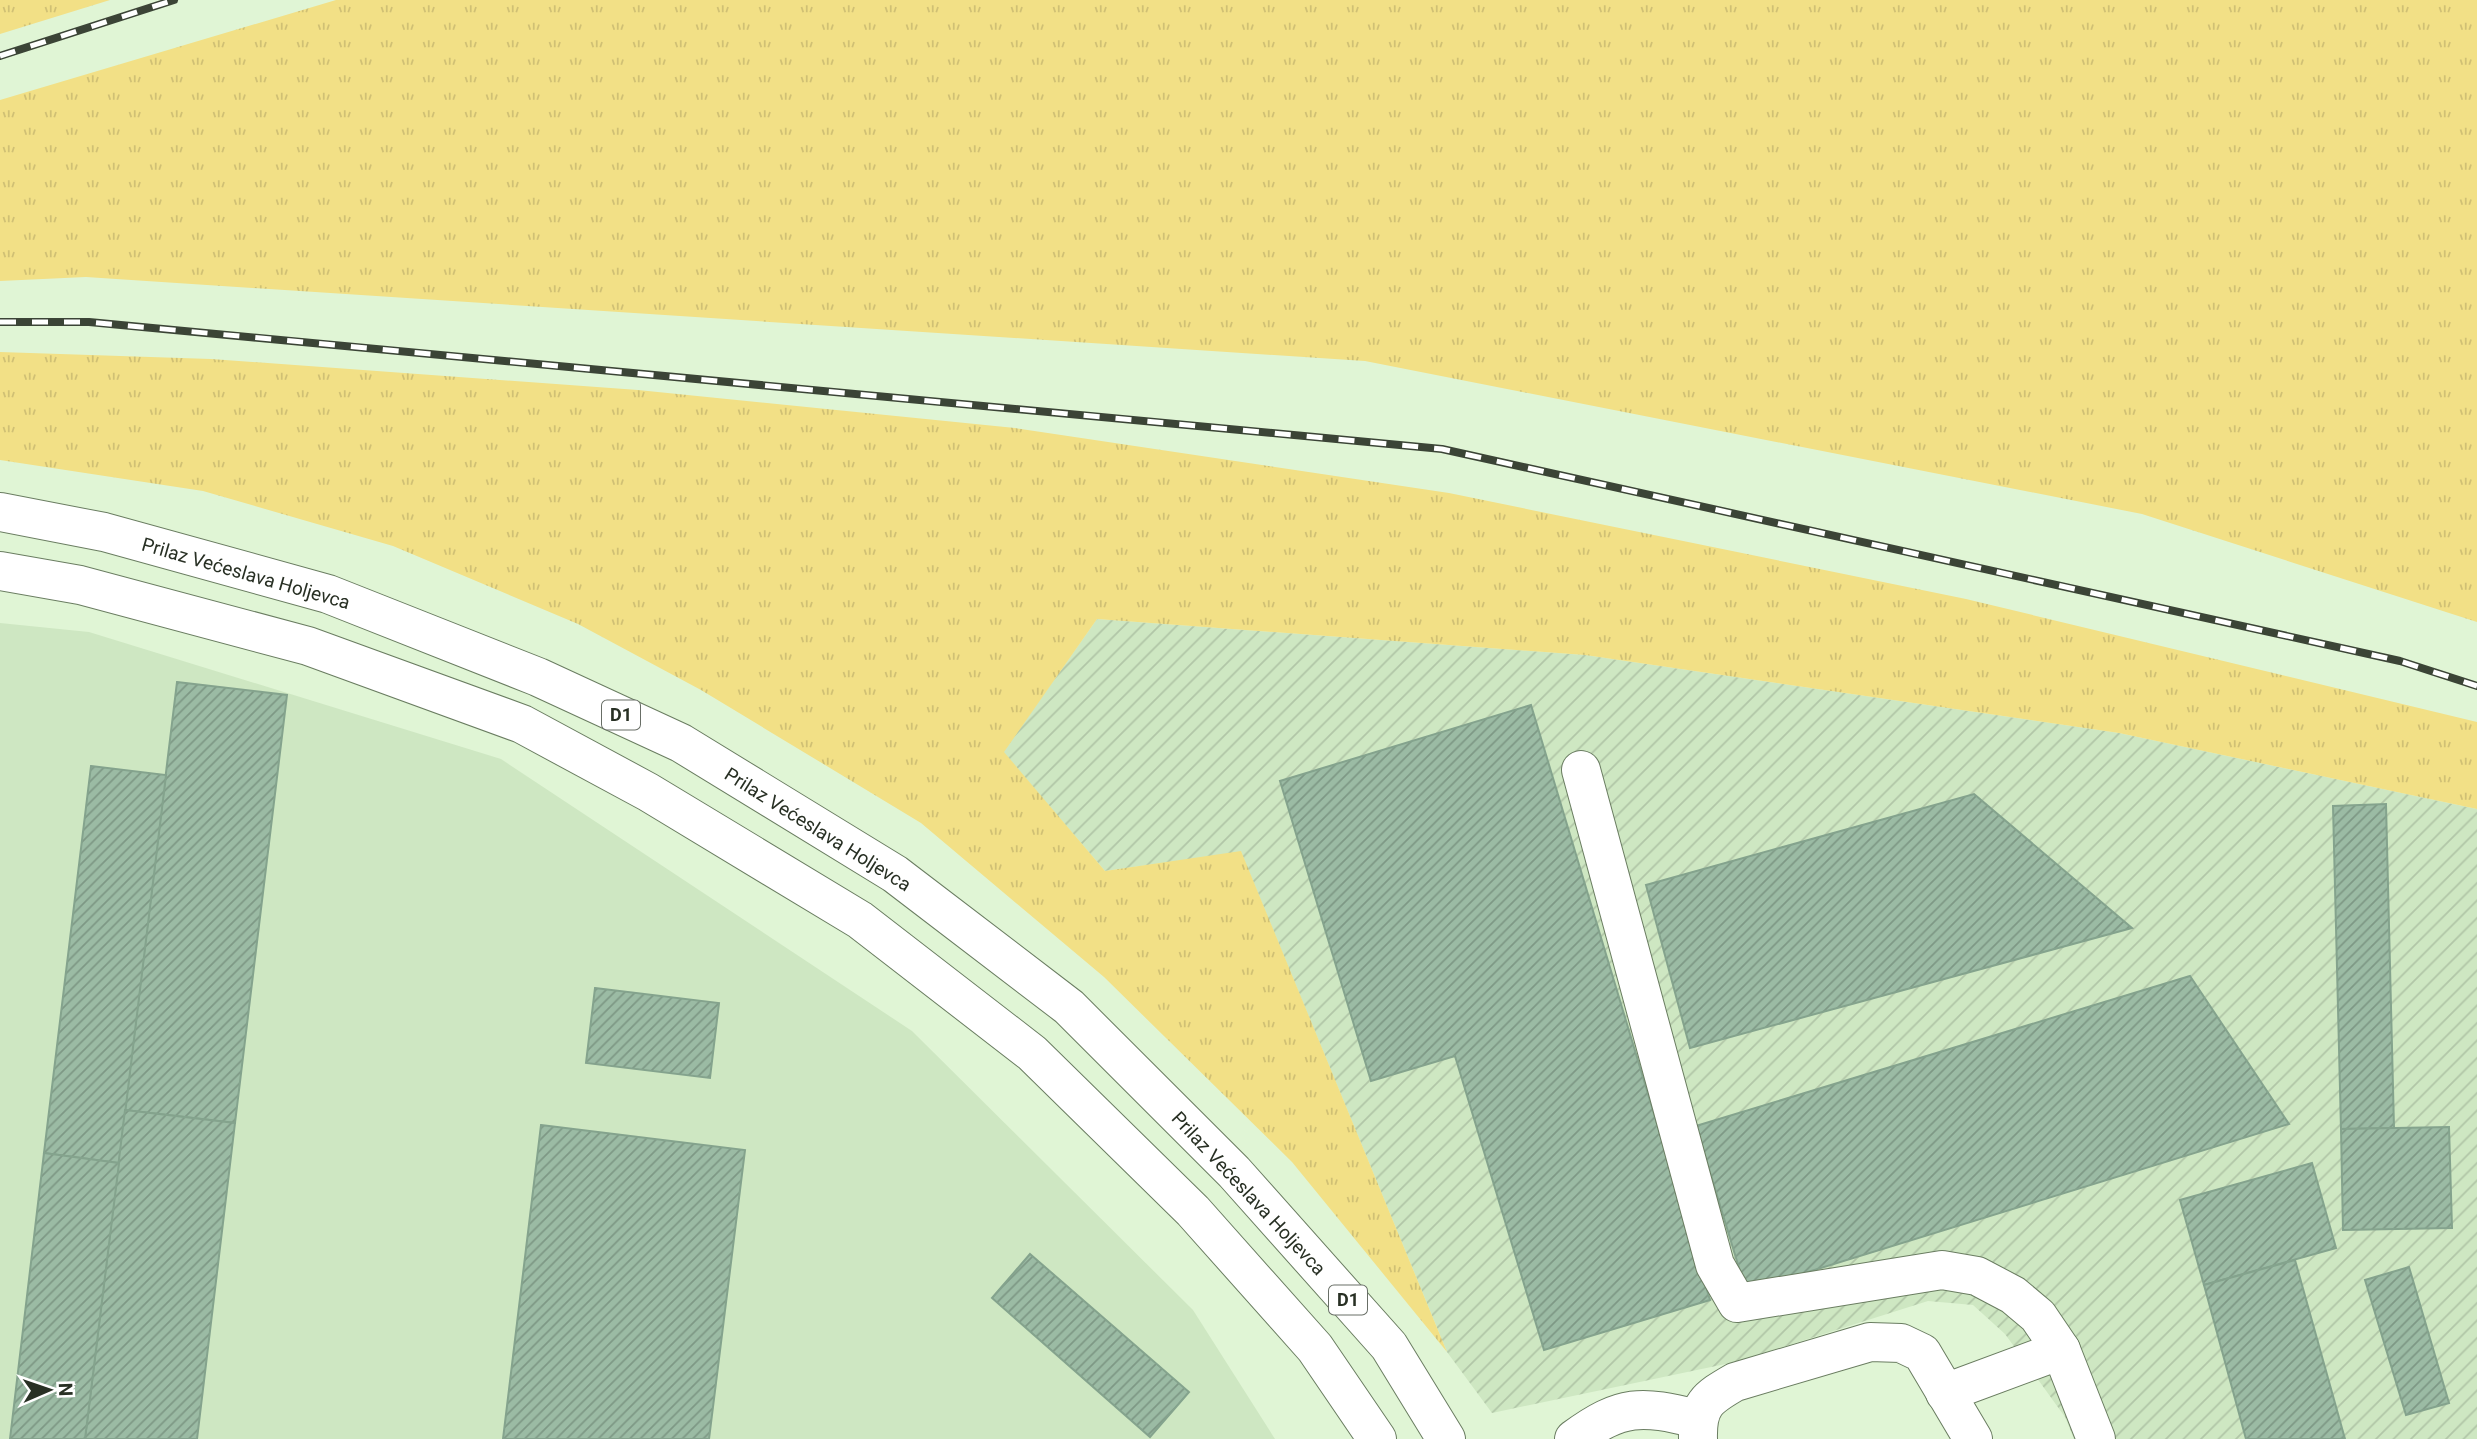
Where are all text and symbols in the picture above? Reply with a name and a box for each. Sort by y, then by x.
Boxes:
street label: Prilaz Većeslava Holjevca [139,533,353,614]
road number: D1 [602,700,640,730]
street label: Prilaz Većeslava Holjevca [720,763,915,896]
street label: Prilaz Većeslava Holjevca [1167,1107,1331,1280]
road number: D1 [1329,1286,1367,1315]
north arrow [14,1355,84,1425]
text: N [54,1382,77,1397]

